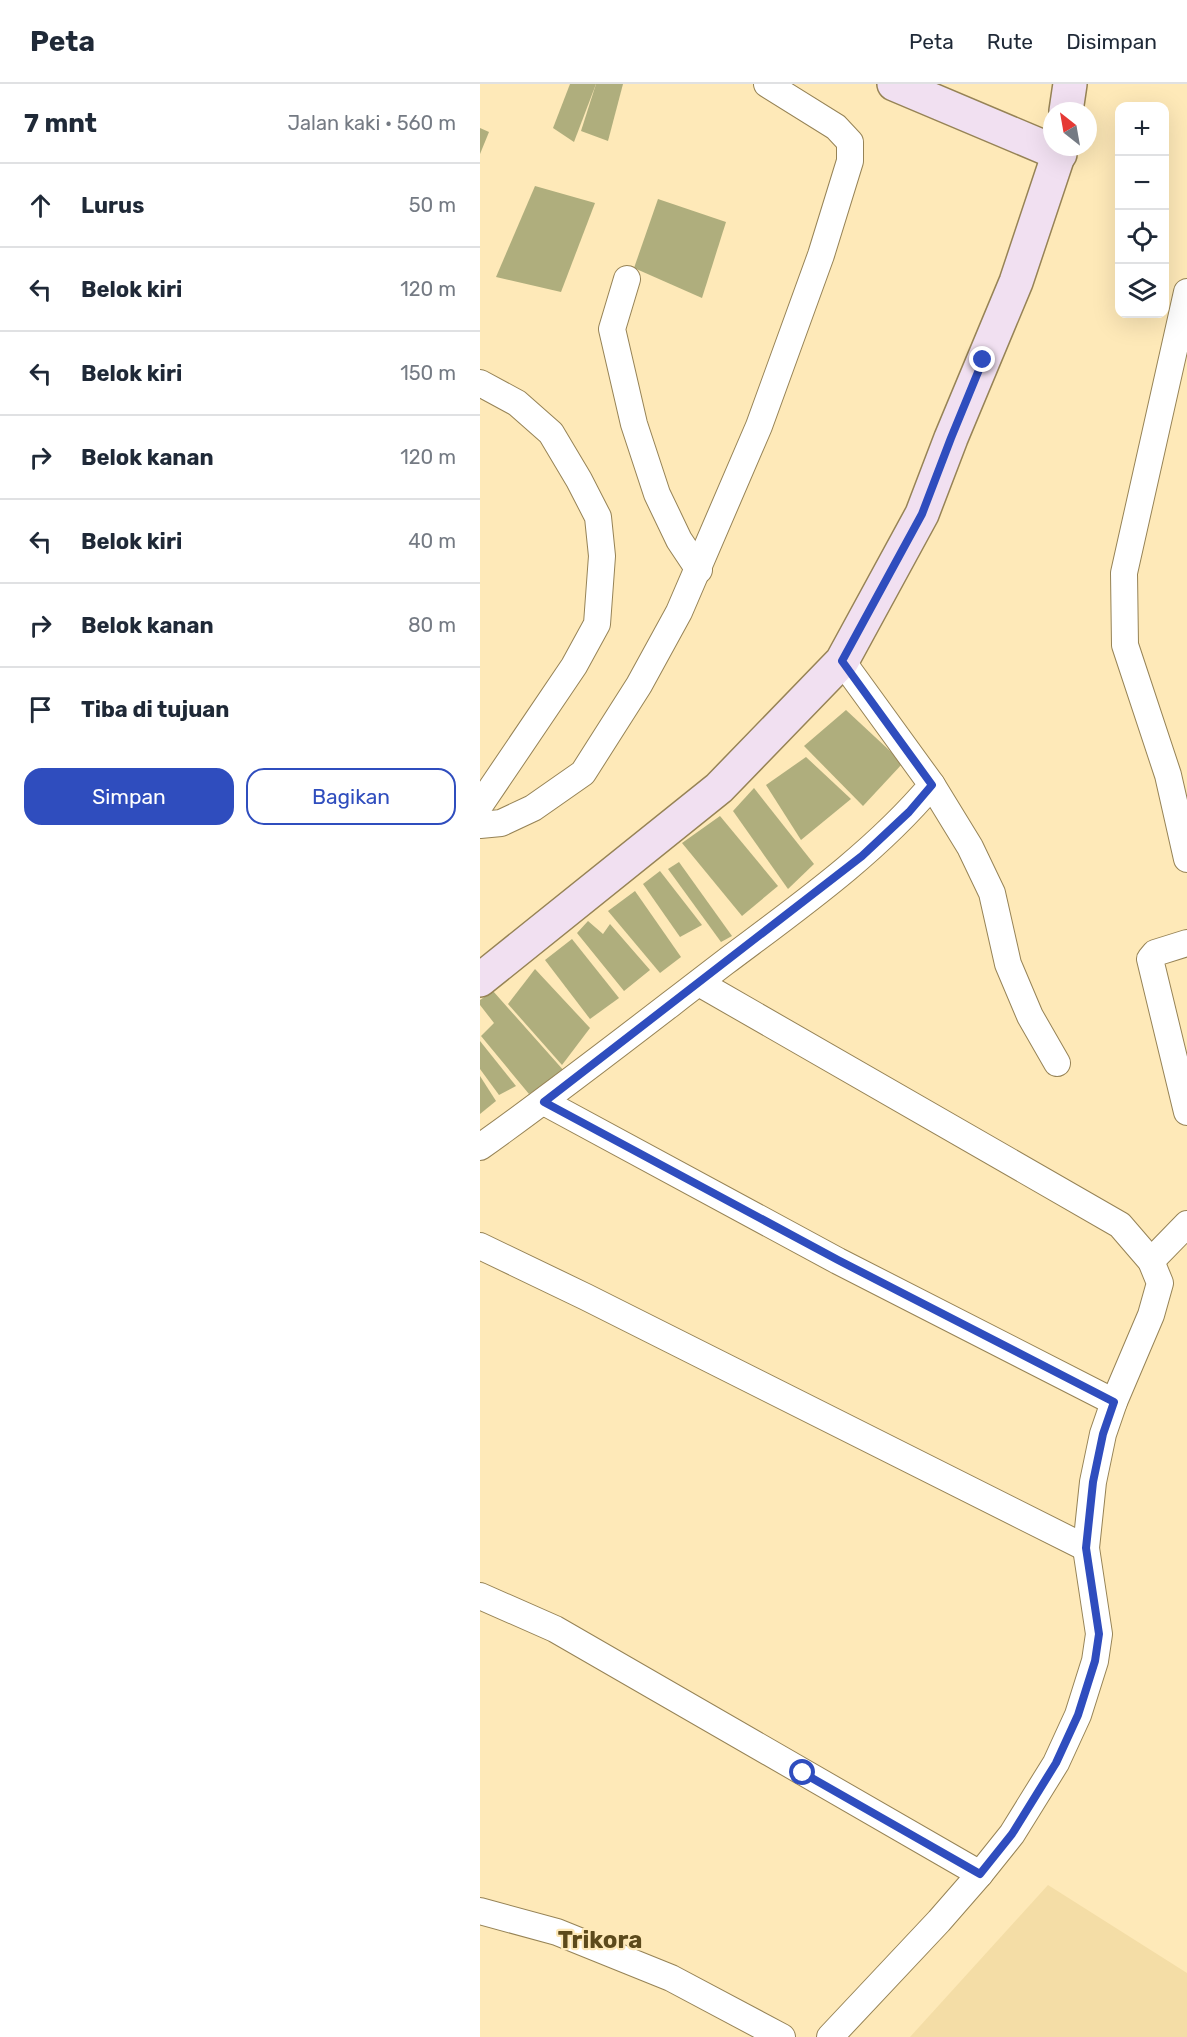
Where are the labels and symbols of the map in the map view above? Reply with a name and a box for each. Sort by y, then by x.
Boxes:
north arrow [1043,102,1097,156]
route end [969,346,995,372]
route start [789,1759,815,1785]
district label: Trikora [558,1926,642,1954]

